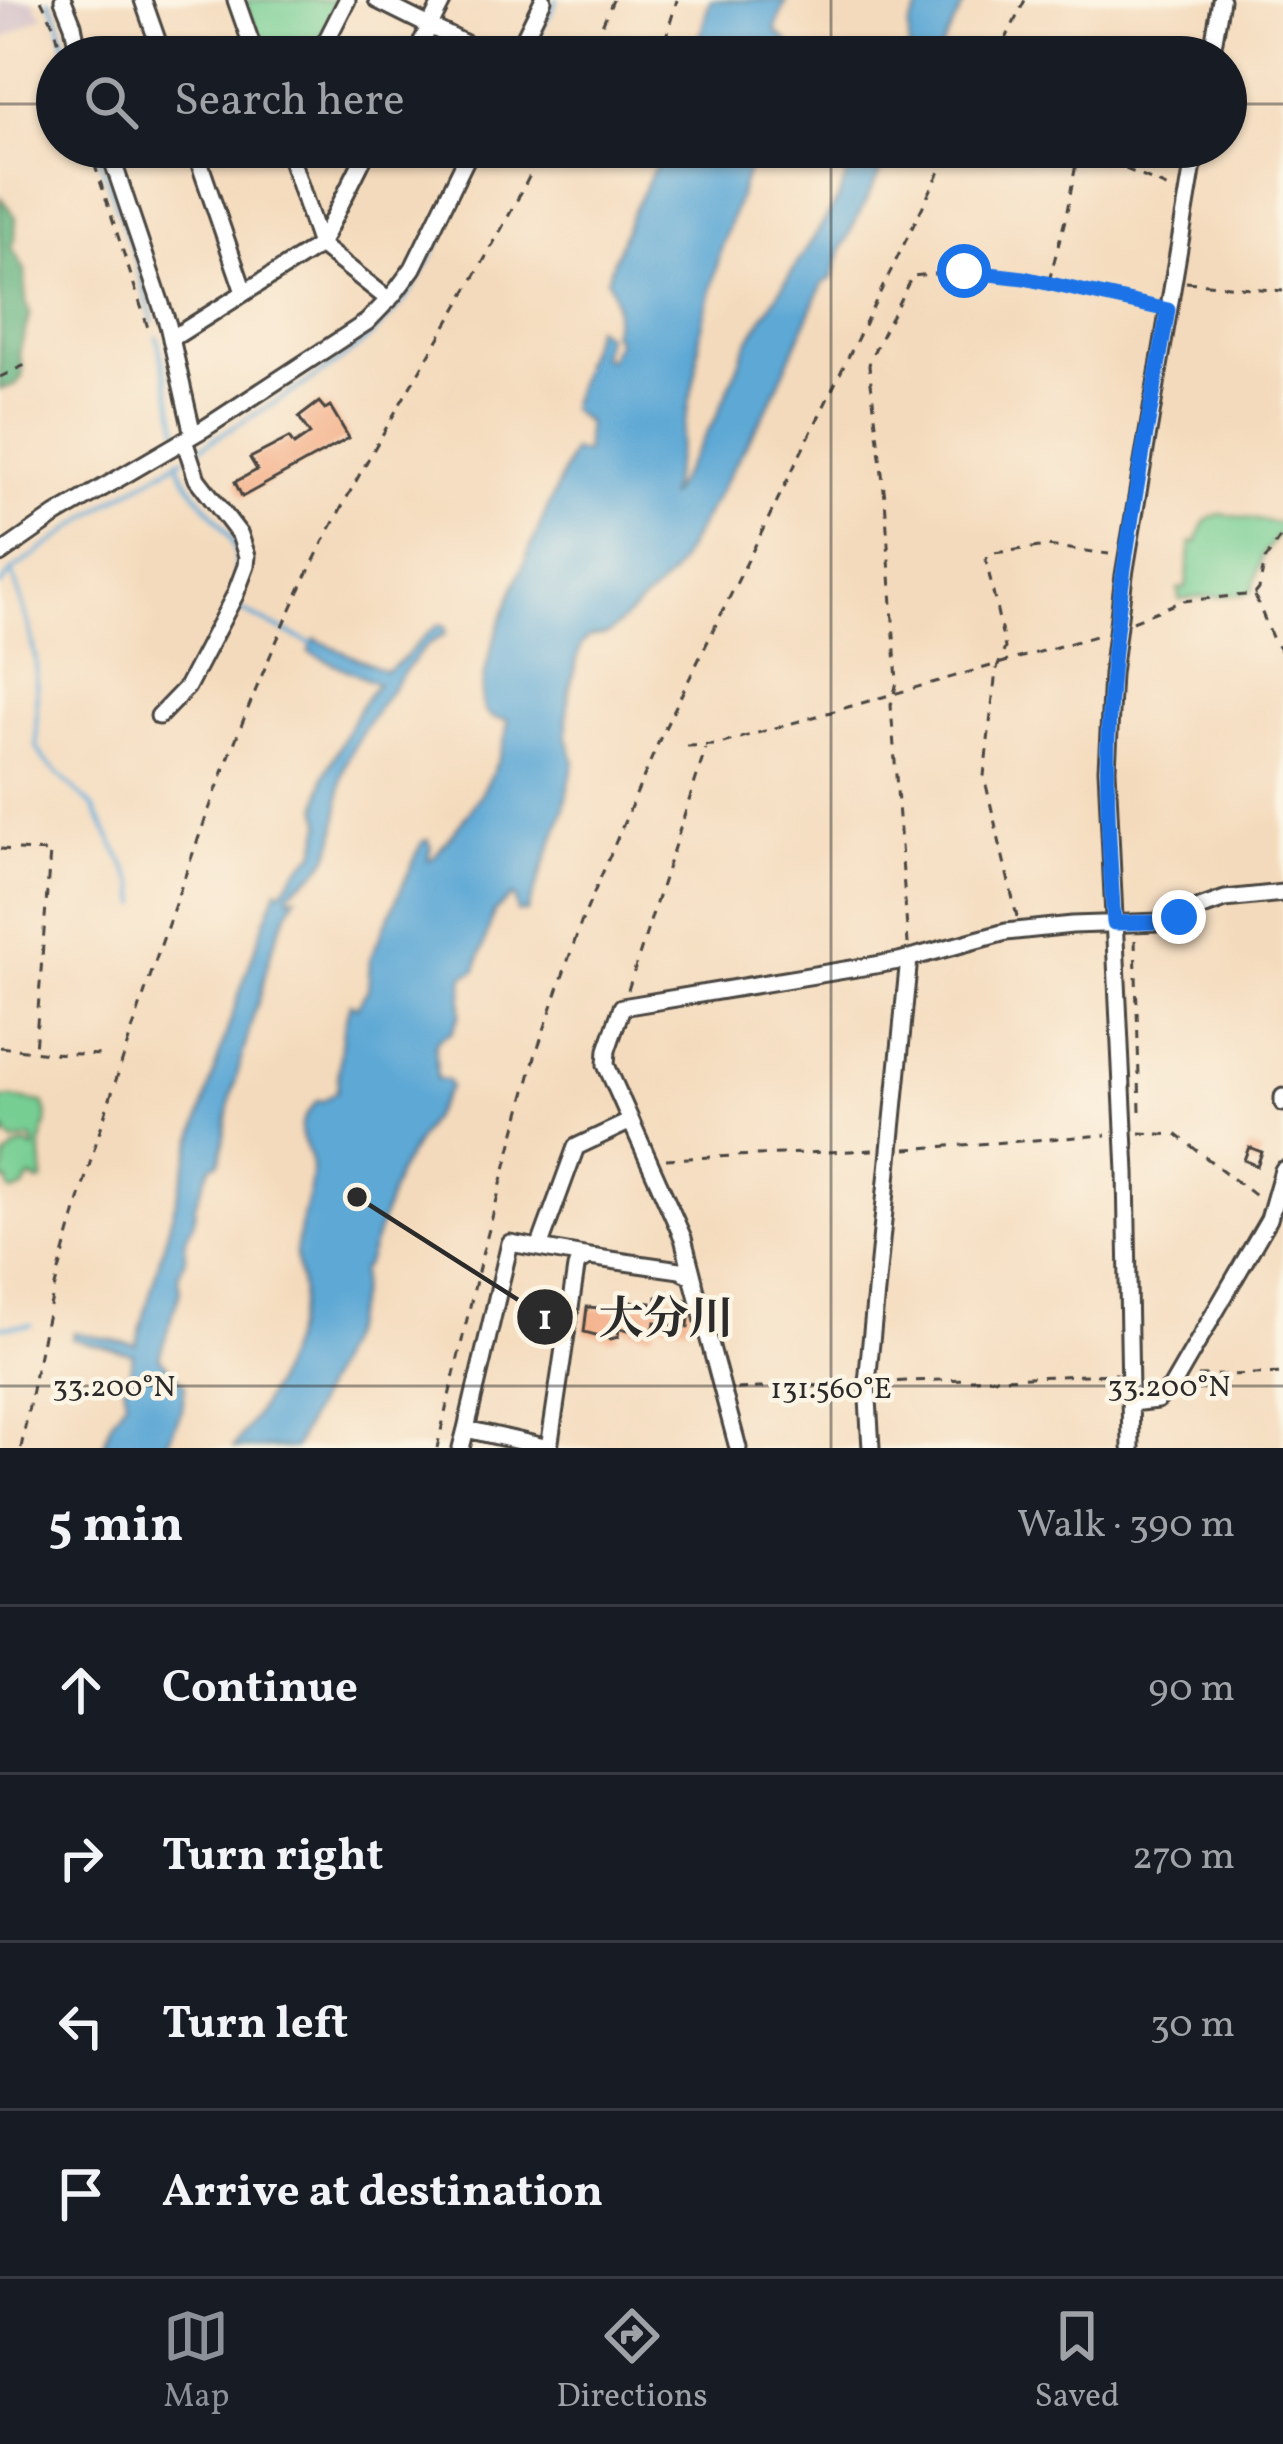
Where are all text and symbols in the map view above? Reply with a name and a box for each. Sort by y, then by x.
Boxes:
search box [36,36,1247,168]
icon: search [78,69,144,135]
text: Search here [174,71,405,134]
route start [937,244,991,298]
route end [1152,890,1206,944]
callout: 大分川 [515,1276,758,1357]
text: 大分川 [598,1290,734,1353]
text: 1 [538,1295,552,1345]
text: 33.200°N [53,1367,176,1409]
text: 33.200°N [1108,1367,1231,1409]
text: 131.560°E [770,1369,892,1411]
text: 5 min [48,1491,184,1562]
text: Walk · 390 m [1017,1499,1235,1553]
icon: ahead [48,1657,114,1723]
text: Continue [162,1658,358,1721]
text: 90 m [1148,1663,1235,1717]
icon: right [48,1825,114,1891]
text: Turn right [162,1826,383,1889]
text: 270 m [1132,1831,1235,1885]
icon: left [48,1993,114,2059]
text: Turn left [162,1994,348,2057]
text: 30 m [1150,1999,1235,2053]
icon: arrive [48,2161,114,2227]
text: Arrive at destination [162,2162,603,2225]
tab: Map [163,2303,230,2421]
tab: Directions [556,2303,708,2421]
tab: Saved [1035,2303,1120,2421]

